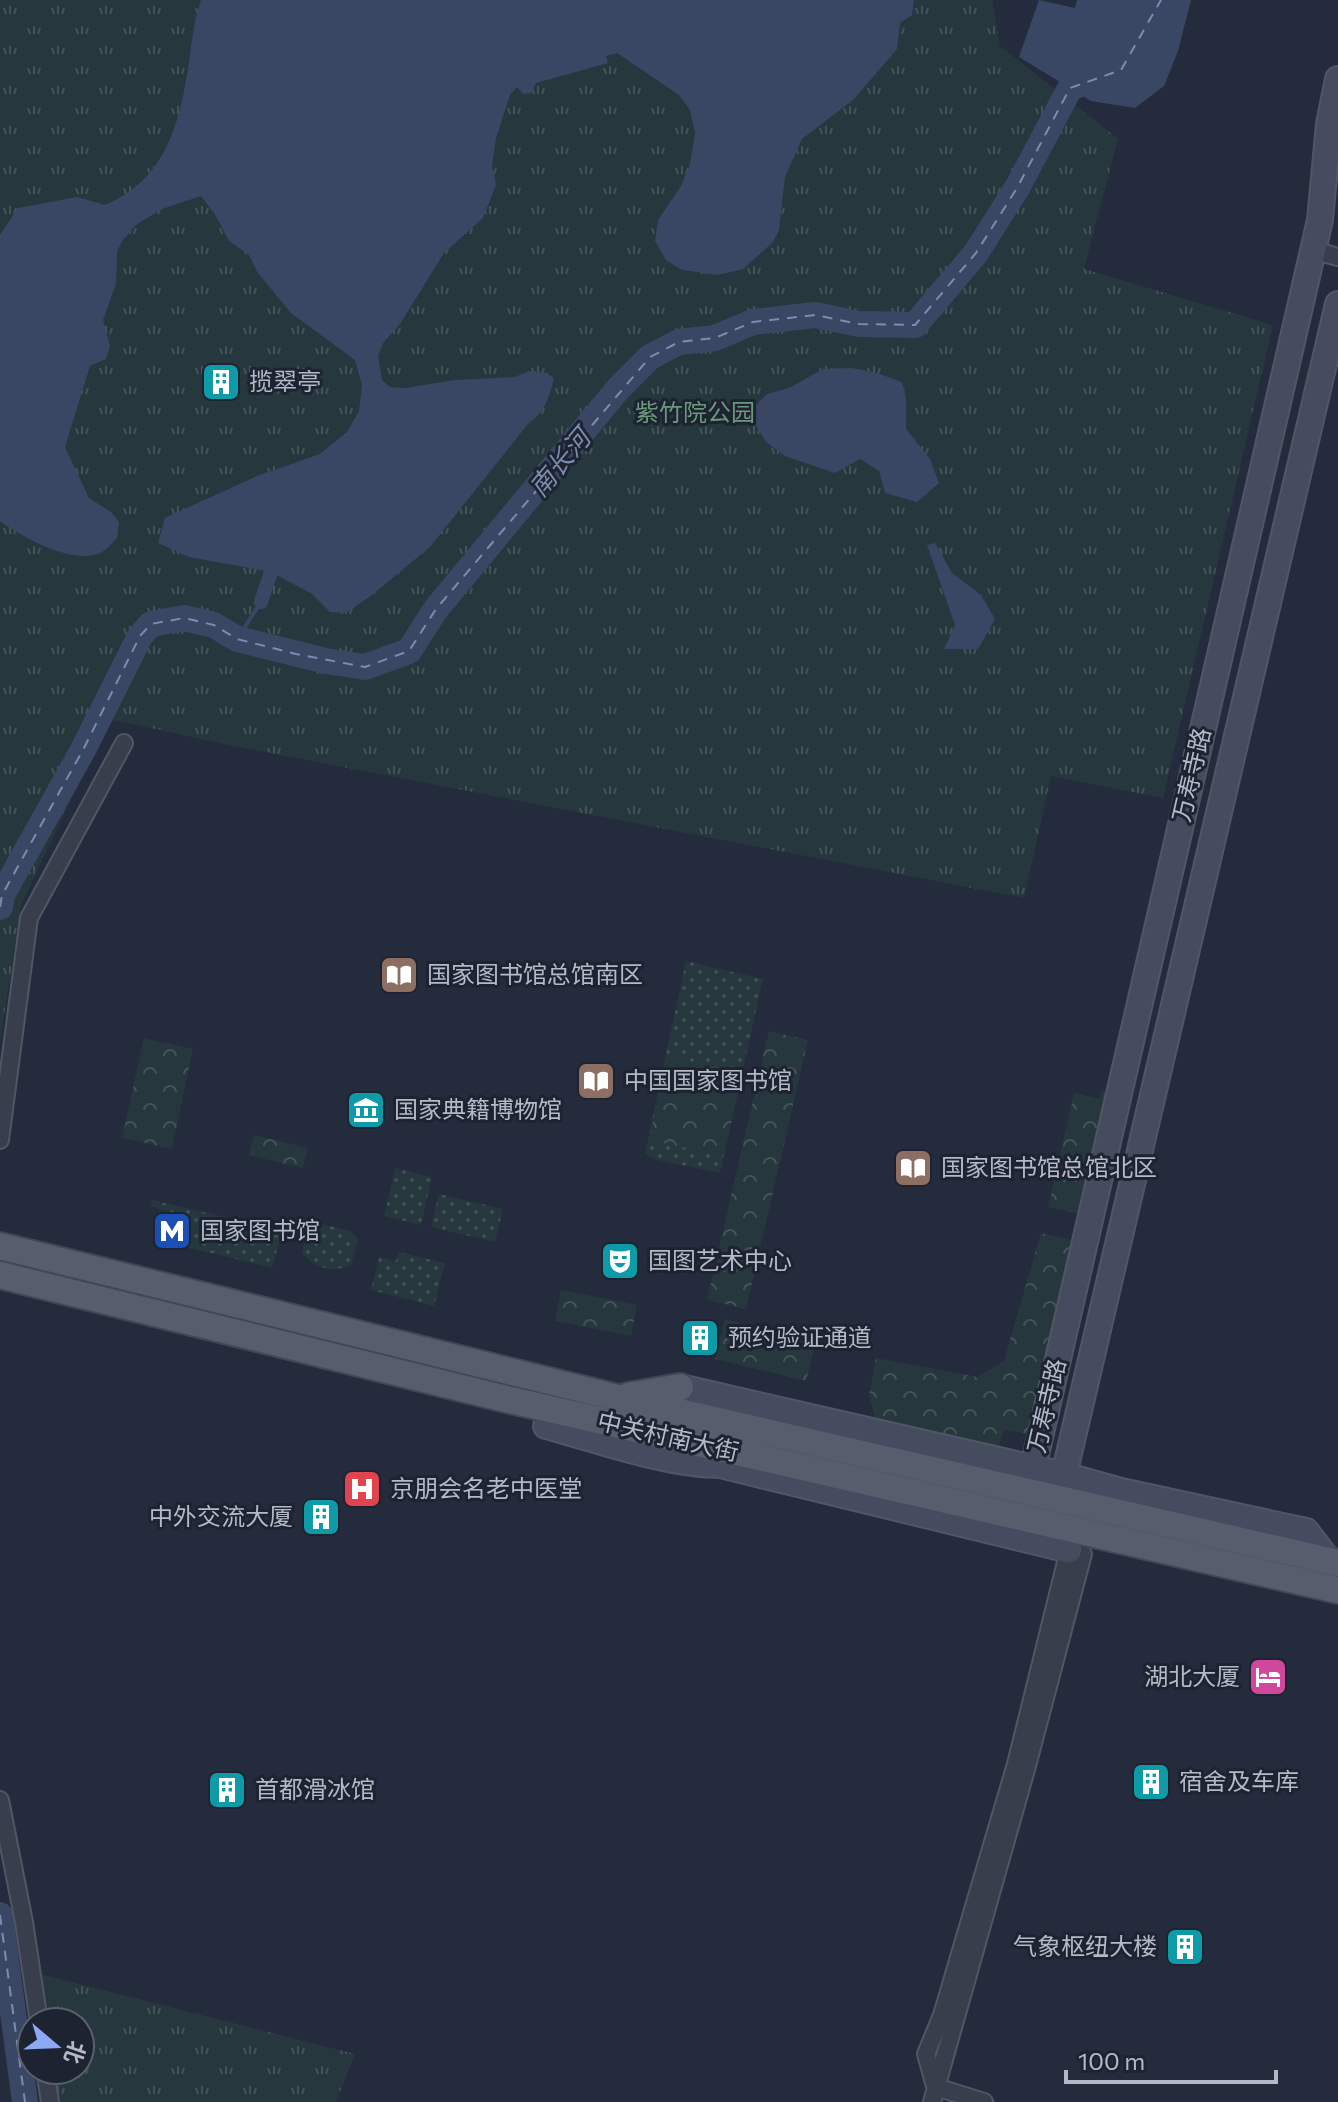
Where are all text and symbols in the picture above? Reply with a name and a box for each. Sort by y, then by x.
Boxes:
building icon: 揽翠亭 [200,361,242,403]
place label: 揽翠亭 [249,366,321,395]
park label: 紫竹院公园 [635,397,755,426]
water label: 南长河 [522,418,599,502]
street label: 万寿寺路 [1166,725,1215,825]
library icon: 国家图书馆总馆南区 [378,954,420,996]
place label: 国家图书馆总馆南区 [427,959,643,988]
library icon: 中国国家图书馆 [575,1060,617,1102]
place label: 中国国家图书馆 [624,1065,792,1094]
museum icon: 国家典籍博物馆 [345,1089,387,1131]
place label: 国家典籍博物馆 [394,1094,562,1123]
library icon: 国家图书馆总馆北区 [892,1147,934,1189]
place label: 国家图书馆总馆北区 [941,1152,1157,1181]
metro station icon: 国家图书馆 [151,1210,193,1252]
place label: 国家图书馆 [200,1215,320,1244]
theatre icon: 国图艺术中心 [599,1240,641,1282]
place label: 国图艺术中心 [648,1245,792,1274]
building icon: 预约验证通道 [679,1317,721,1359]
place label: 预约验证通道 [728,1322,872,1351]
street label: 万寿寺路 [1021,1356,1070,1456]
street label: 中关村南大街 [595,1405,742,1466]
hospital icon: 京朋会名老中医堂 [341,1468,383,1510]
place label: 京朋会名老中医堂 [390,1473,582,1502]
building icon: 中外交流大厦 [300,1496,342,1538]
place label: 中外交流大厦 [149,1501,293,1530]
hotel icon: 湖北大厦 [1247,1656,1289,1698]
place label: 湖北大厦 [1144,1661,1240,1690]
building icon: 宿舍及车库 [1130,1761,1172,1803]
place label: 宿舍及车库 [1179,1766,1299,1795]
building icon: 首都滑冰馆 [206,1769,248,1811]
place label: 首都滑冰馆 [255,1774,375,1803]
building icon: 气象枢纽大楼 [1164,1926,1206,1968]
place label: 气象枢纽大楼 [1013,1931,1157,1960]
north arrow [16,2006,96,2086]
scale bar [1066,2034,1276,2084]
text: 北 [59,2038,92,2067]
text: 100 m [1078,2046,1145,2075]

